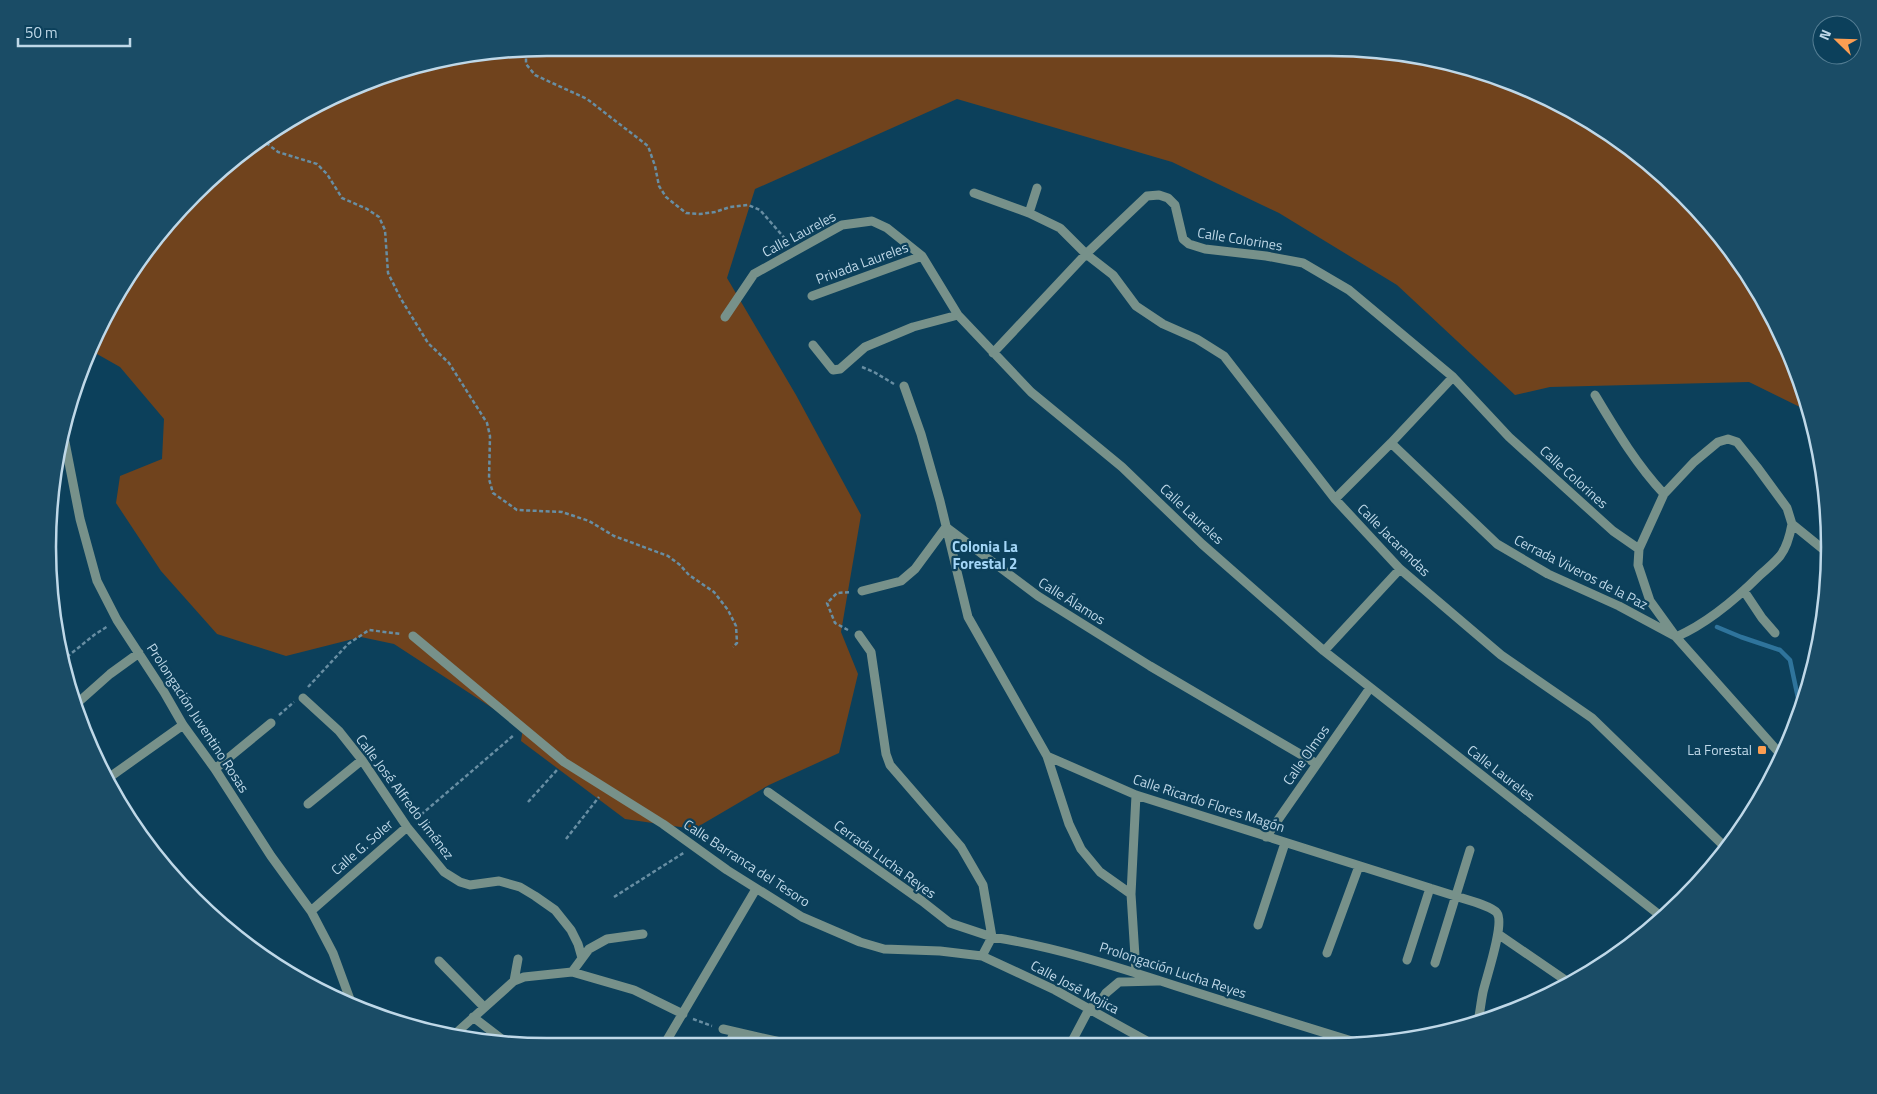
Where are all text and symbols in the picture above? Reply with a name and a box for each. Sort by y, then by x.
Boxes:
scale bar [18,15,130,47]
north arrow [1812,15,1862,65]
text: 50 m [25,21,58,44]
text: N [1813,26,1836,43]
street label: Calle Laureles [758,205,839,262]
street label: Calle Colorines [1196,221,1284,256]
street label: Privada Laureles [813,236,911,289]
street label: Calle Colorines [1535,440,1613,513]
street label: Calle Laureles [1156,478,1229,549]
street label: Calle Jacarandas [1353,498,1436,581]
street label: Cerrada Viveros de la Paz [1511,529,1652,614]
district label: Colonia La Forestal 2 [952,535,1018,575]
street label: Calle Álamos [1035,572,1110,629]
street label: Prolongación Juventino Rosas [142,639,255,797]
street label: Calle Olmos [1277,720,1334,789]
street label: Calle José Alfredo Jiménez [351,730,460,864]
street label: Calle Laureles [1463,739,1540,806]
place label: La Forestal [1687,739,1752,760]
marker: La Forestal [1756,744,1768,756]
street label: Calle Ricardo Flores Magón [1130,768,1288,837]
street label: Calle G. Soler [326,814,397,880]
street label: Calle Barranca del Tesoro [680,814,815,911]
street label: Cerrada Lucha Reyes [830,814,941,903]
street label: Prolongación Lucha Reyes [1097,936,1249,1003]
street label: Calle José Mojica [1027,954,1123,1019]

